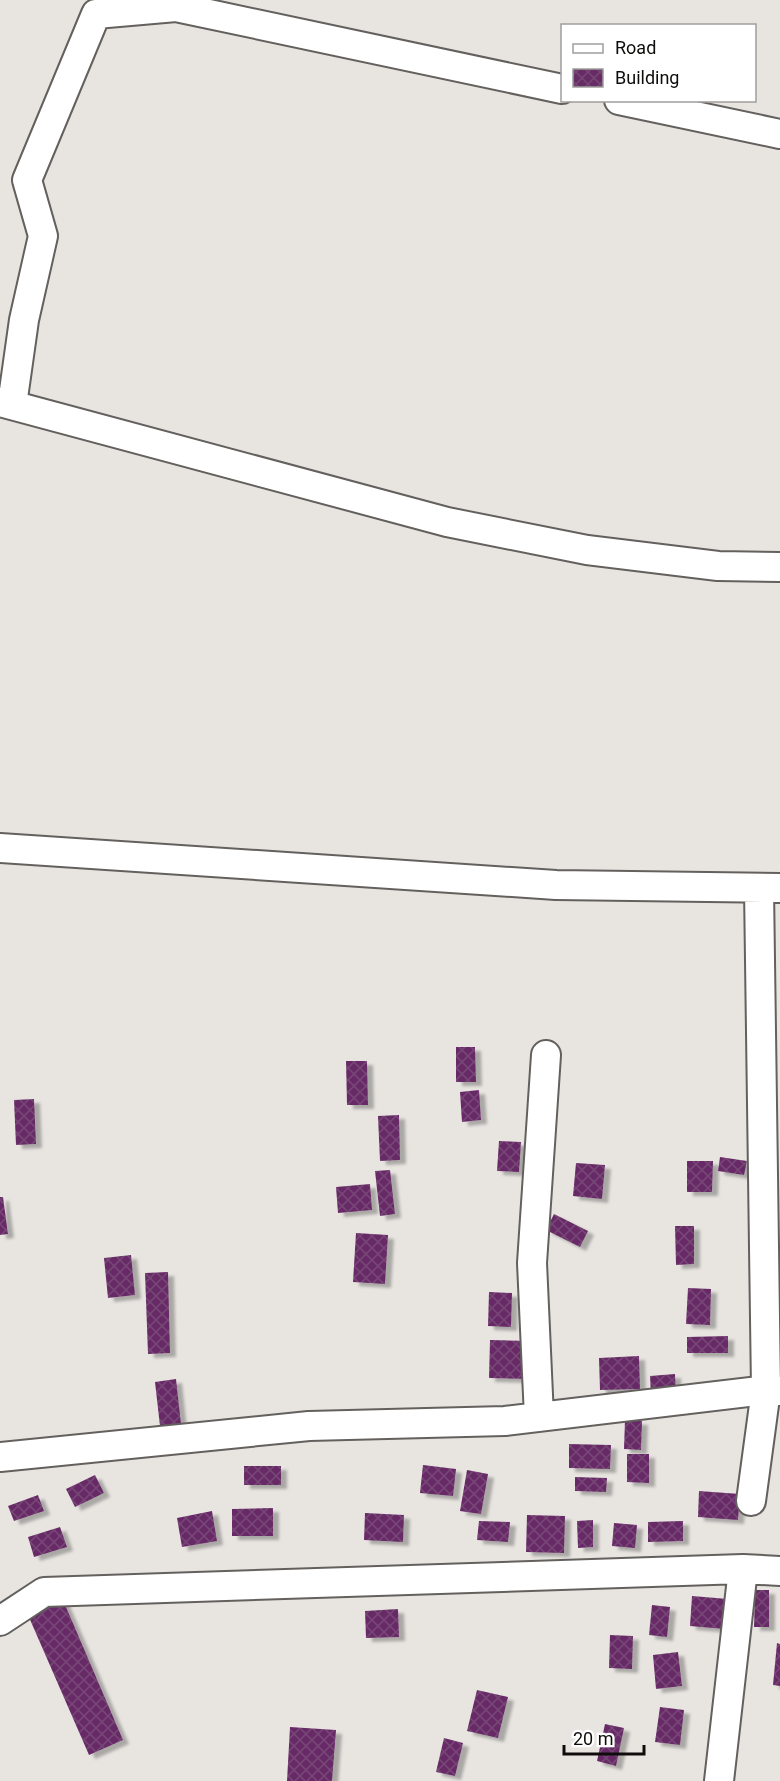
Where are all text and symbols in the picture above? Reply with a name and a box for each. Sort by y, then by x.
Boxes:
legend [561,24,756,102]
text: Road [615,37,656,58]
text: Building [615,67,679,88]
scale bar [564,1718,644,1756]
text: 20 m [573,1728,613,1749]

